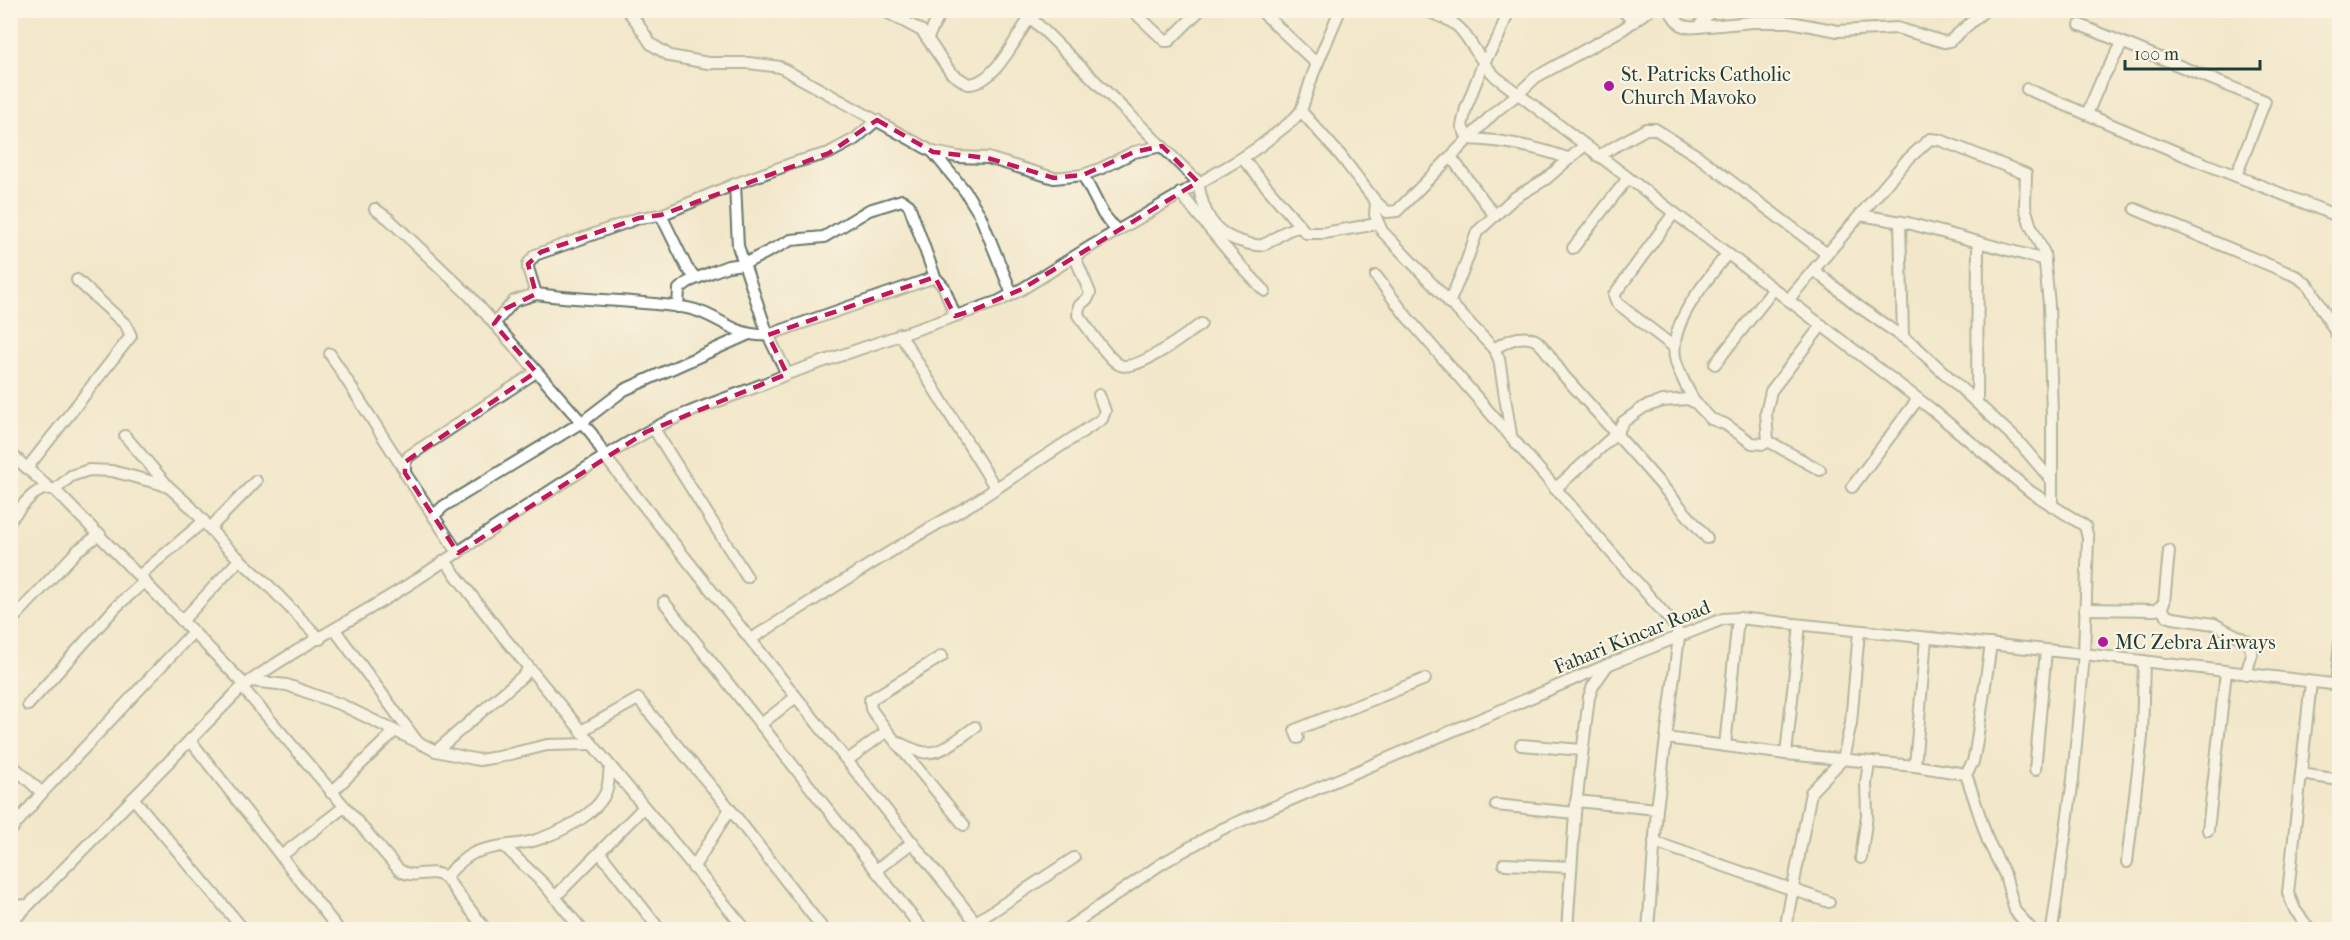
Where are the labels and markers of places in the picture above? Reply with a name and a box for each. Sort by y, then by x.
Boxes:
place label: St. Patricks Catholic Church Mavoko [1621,63,1791,109]
marker: St. Patricks Catholic Church Mavoko [1602,79,1616,93]
place label: MC Zebra Airways [2115,631,2276,654]
marker: MC Zebra Airways [2096,635,2110,649]

